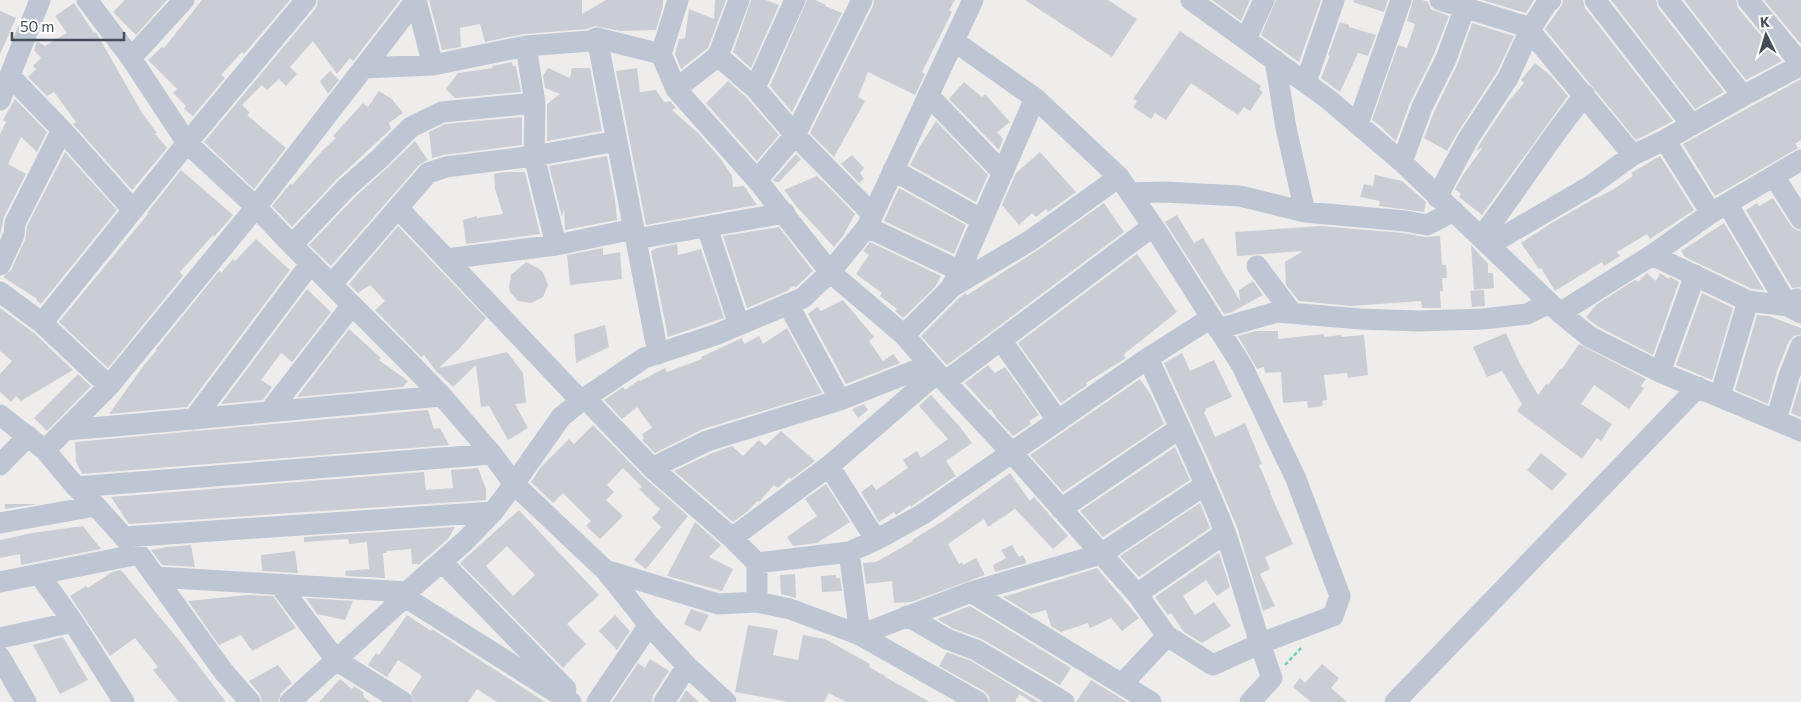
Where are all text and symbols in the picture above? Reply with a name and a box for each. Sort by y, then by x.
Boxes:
scale bar [12,10,125,42]
north arrow [1741,10,1791,60]
text: K [1759,13,1771,30]
text: 50 m [20,17,54,35]

